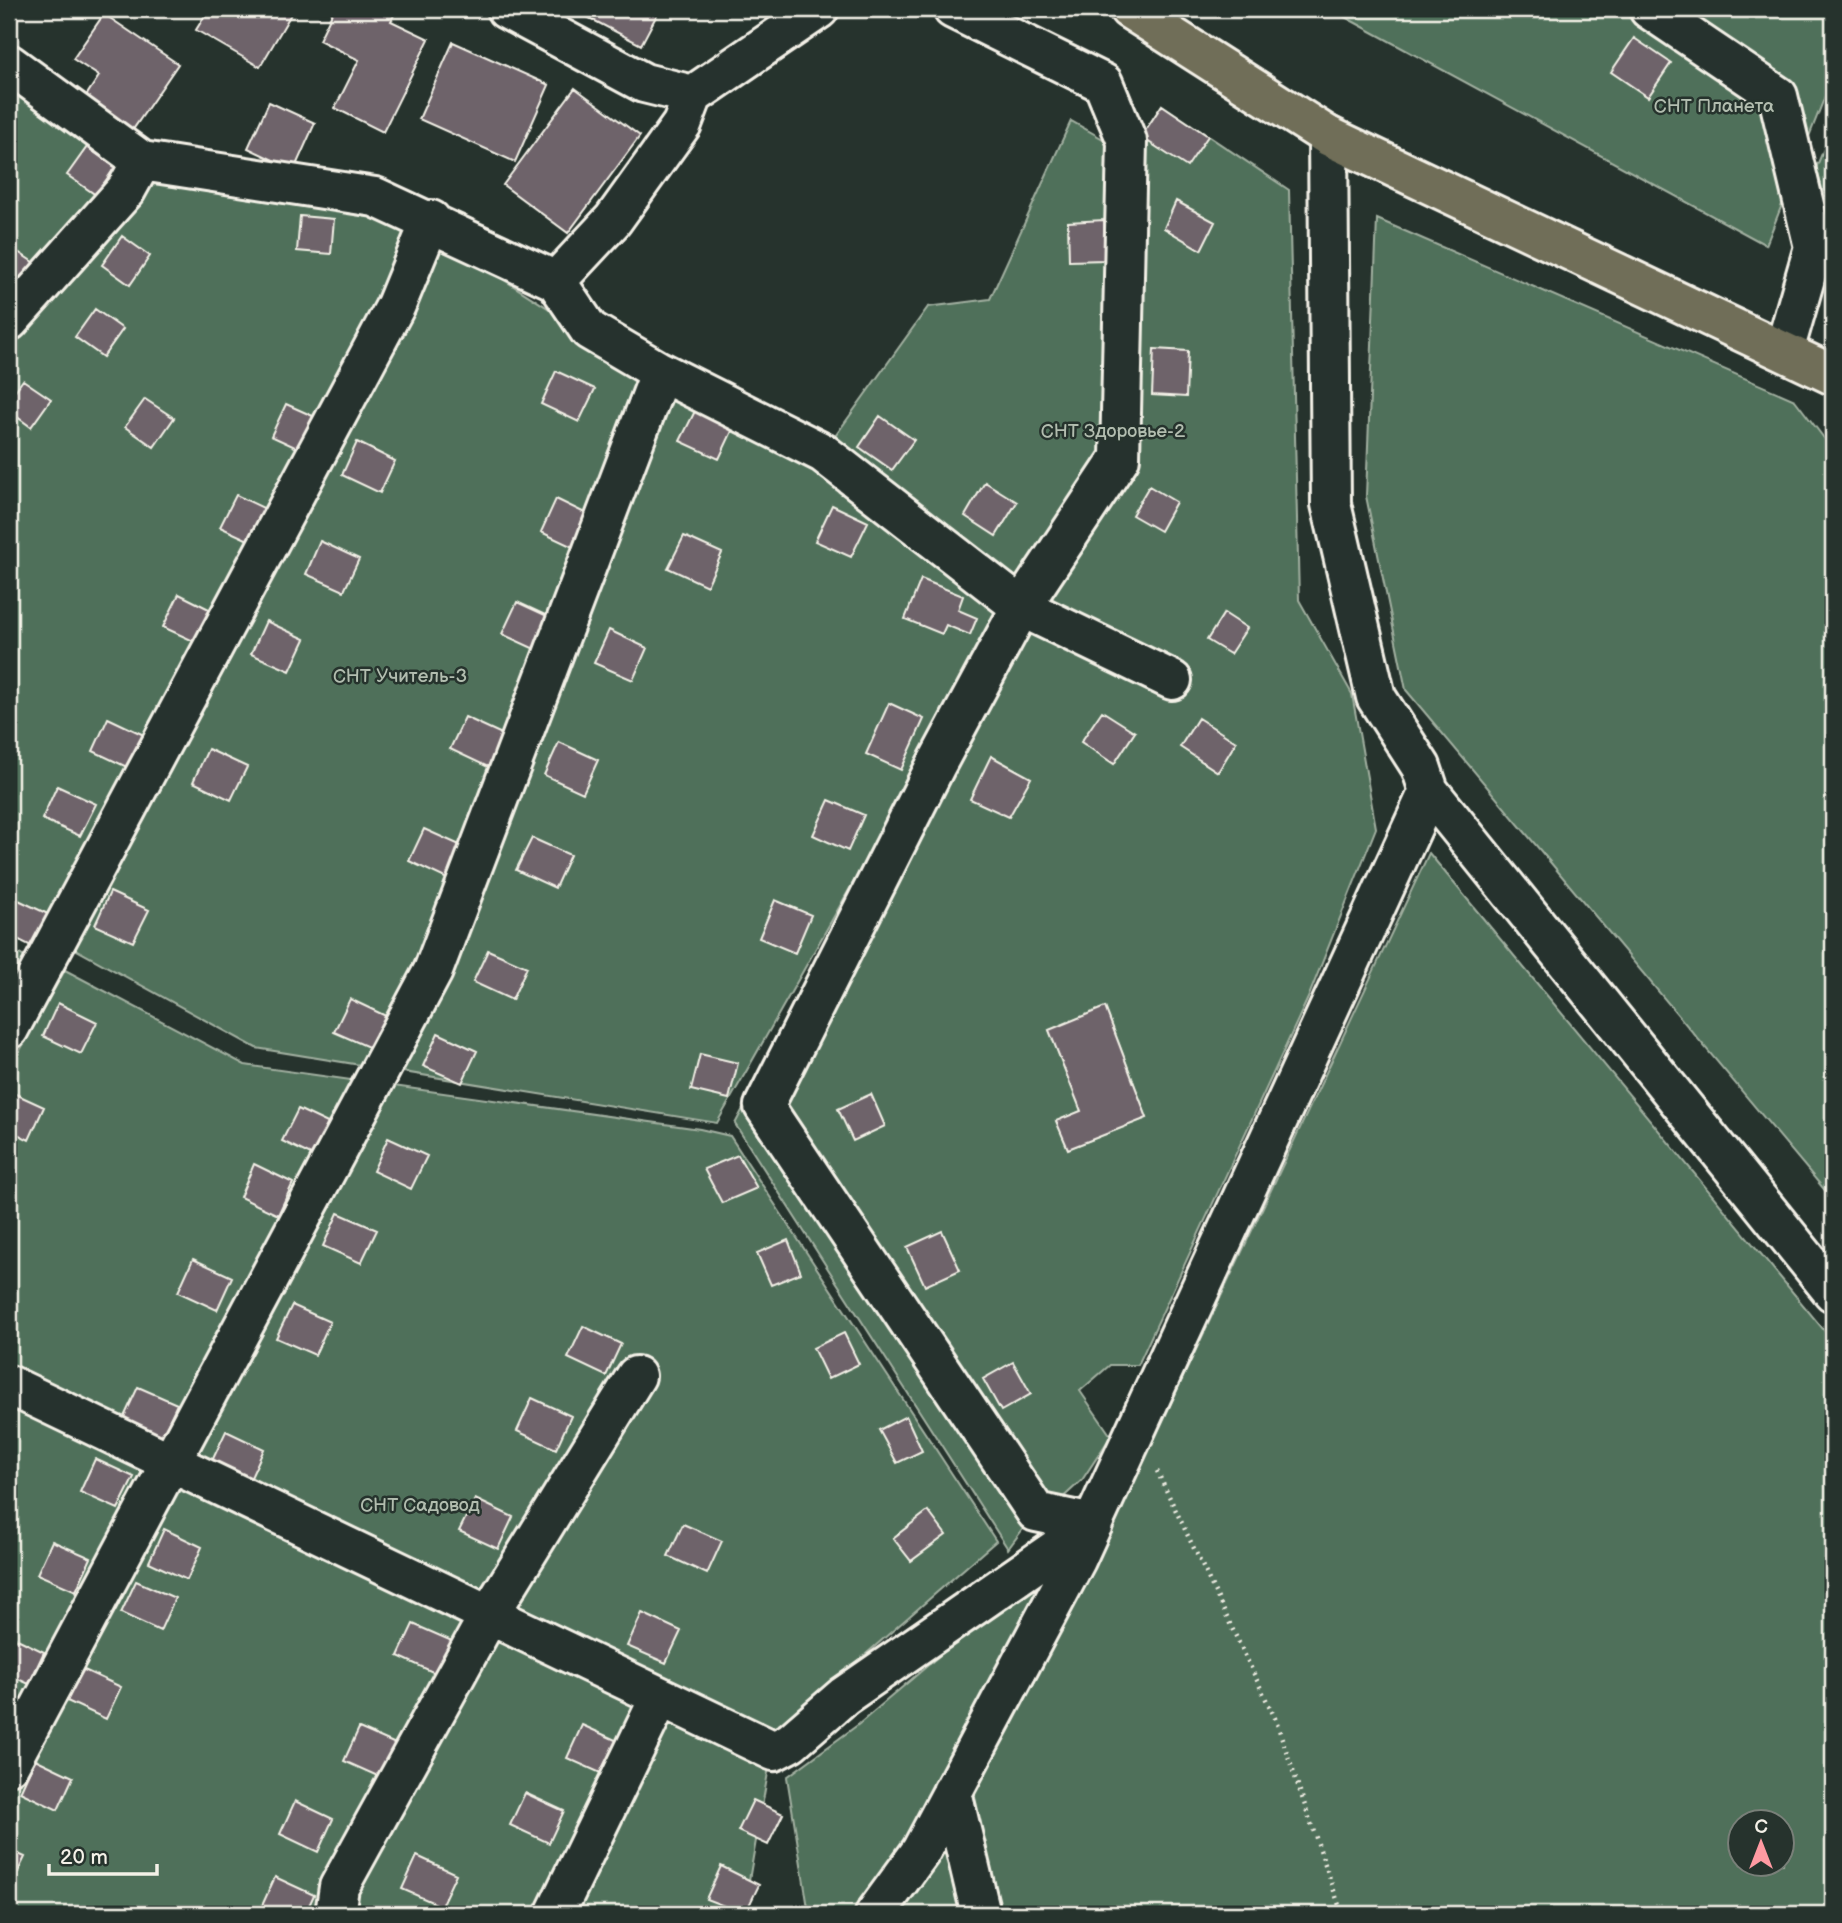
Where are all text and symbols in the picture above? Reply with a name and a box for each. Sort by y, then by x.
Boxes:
park label: СНТ Планета [1654,95,1774,118]
park label: СНТ Здоровье-2 [1041,420,1186,443]
park label: СНТ Учитель-3 [333,665,467,688]
park label: СНТ Садовод [360,1494,480,1517]
north arrow [1727,1808,1797,1878]
text: С [1754,1816,1768,1839]
scale bar [49,1832,158,1876]
text: 20 m [60,1845,108,1870]

